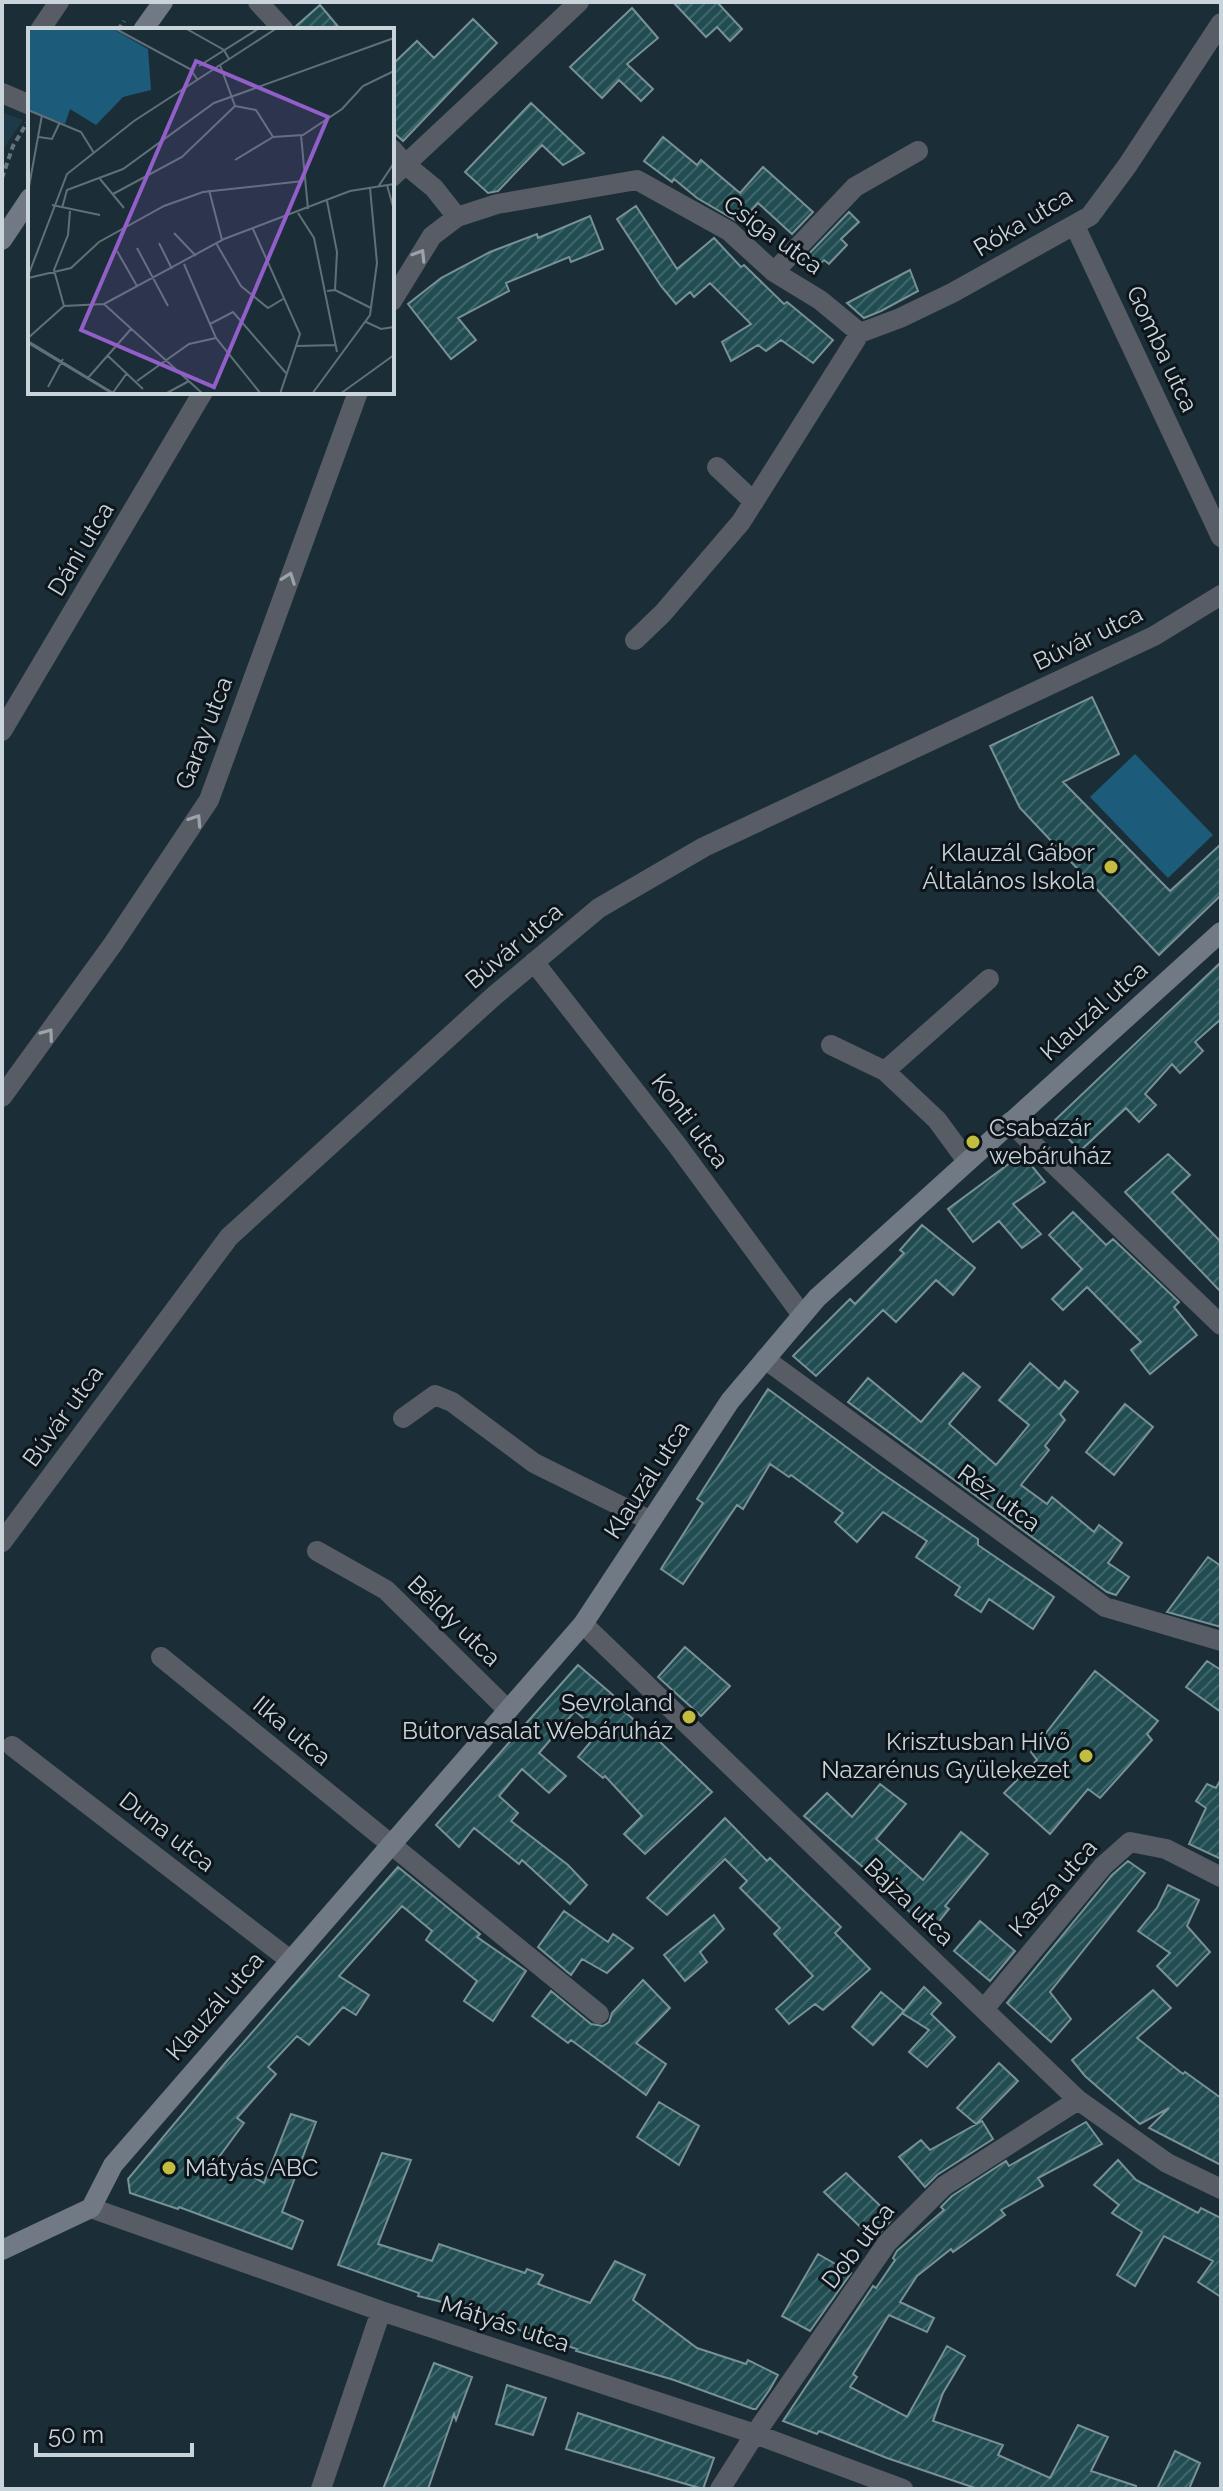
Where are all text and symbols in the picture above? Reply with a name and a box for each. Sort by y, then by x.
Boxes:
inset map [28,28,394,394]
street label: Róka utca [968,181,1077,262]
street label: Csiga utca [718,189,829,280]
one-way arrow [410,249,426,264]
street label: Gomba utca [1121,281,1204,416]
street label: Dáni utca [41,497,120,601]
one-way arrow [279,572,296,586]
street label: Búvár utca [1028,599,1147,676]
street label: Garay utca [169,672,238,793]
one-way arrow [186,814,201,829]
place label: Klauzál Gábor Általános Iskola [922,838,1096,895]
marker: Klauzál Gábor Általános Iskola [1102,858,1120,876]
street label: Búvár utca [459,897,568,995]
street label: Klauzál utca [1034,955,1153,1066]
one-way arrow [38,1028,53,1042]
street label: Konti utca [646,1068,735,1174]
place label: Csabazár webáruház [989,1113,1112,1170]
marker: Csabazár webáruház [964,1133,982,1151]
street label: Búvár utca [16,1359,109,1472]
street label: Klauzál utca [598,1415,695,1544]
street label: Réz utca [952,1458,1046,1537]
street label: Béldy utca [402,1569,507,1672]
place label: Sevroland Bútorvasalat Webáruház [402,1688,673,1745]
street label: Ilka utca [247,1690,337,1772]
marker: Sevroland Bútorvasalat Webáruház [680,1708,698,1726]
place label: Krisztusban Hívő Nazarénus Gyülekezet [821,1727,1070,1784]
marker: Krisztusban Hívő Nazarénus Gyülekezet [1077,1747,1095,1765]
street label: Duna utca [114,1785,221,1878]
street label: Kasza utca [1002,1833,1103,1942]
street label: Bajza utca [858,1852,960,1952]
street label: Klauzál utca [160,1945,270,2066]
place label: Mátyás ABC [185,2153,318,2182]
marker: Mátyás ABC [160,2159,178,2177]
street label: Dob utca [815,2197,900,2294]
street label: Mátyás utca [437,2289,573,2358]
scale bar [36,2407,192,2457]
text: 50 m [48,2420,104,2449]

